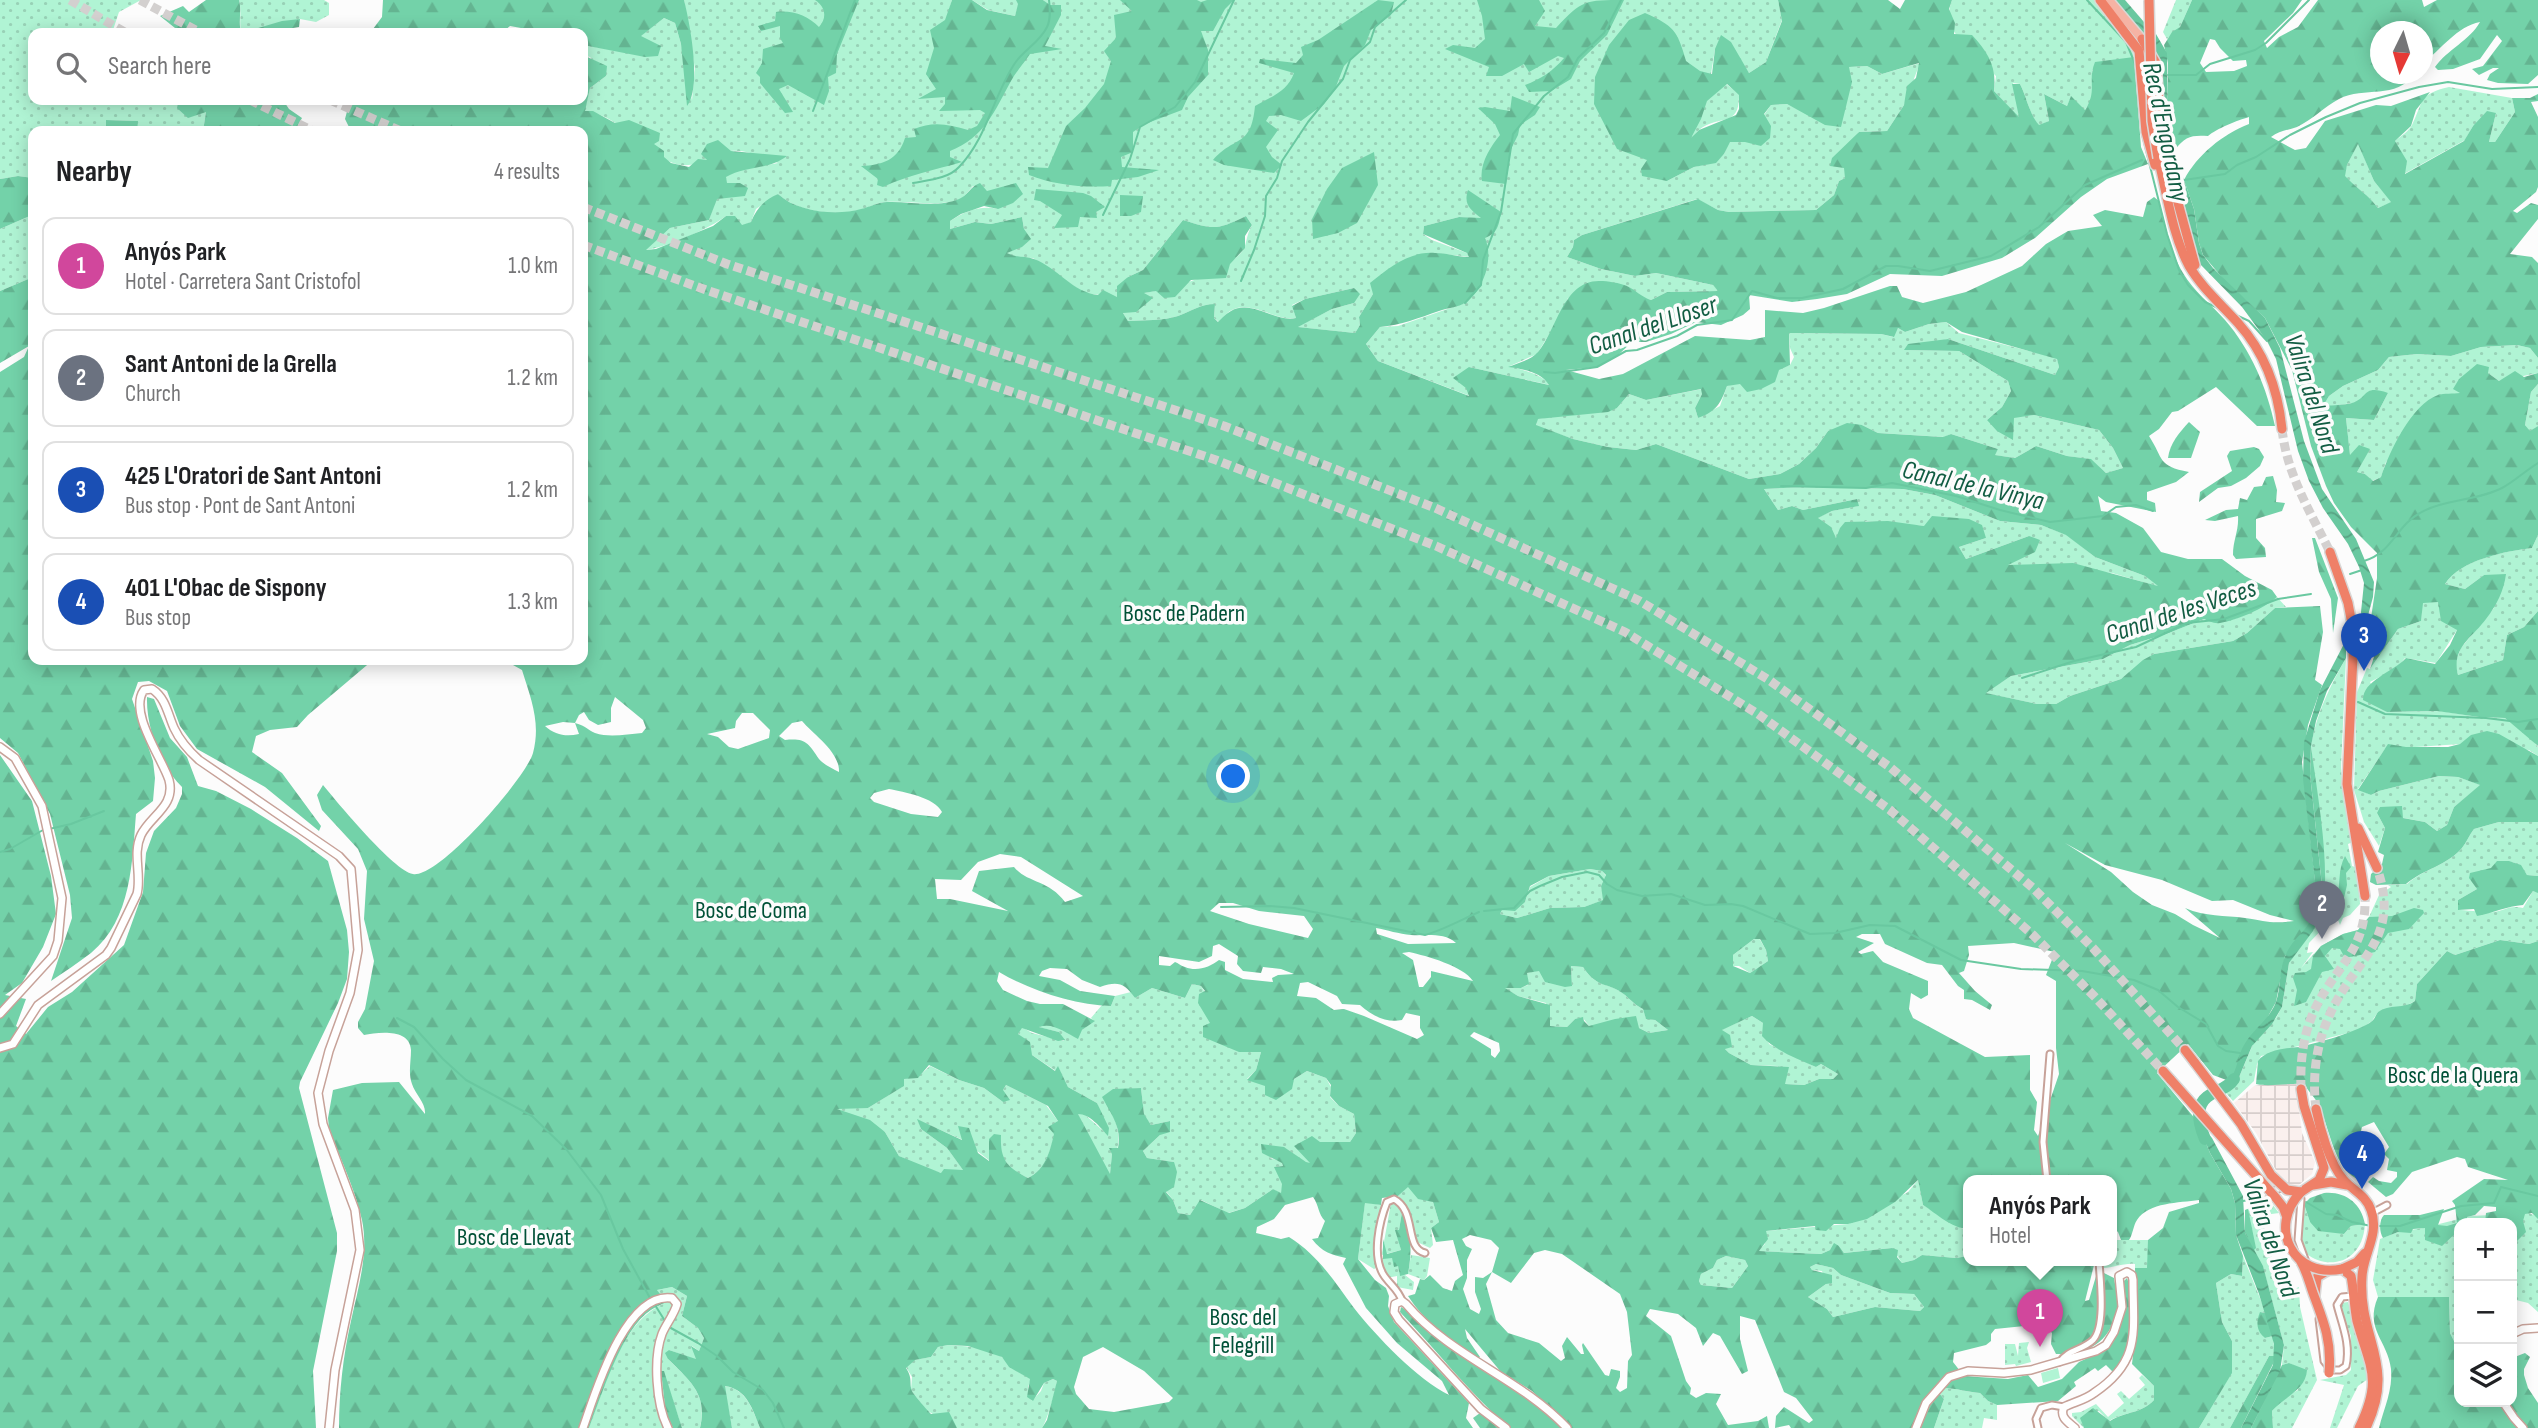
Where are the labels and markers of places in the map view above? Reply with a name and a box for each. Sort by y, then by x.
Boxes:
pin: 3 [2341,613,2387,671]
pin: 2 [2299,881,2345,939]
pin: 4 [2339,1131,2385,1189]
pin: 1 [2017,1289,2063,1347]

